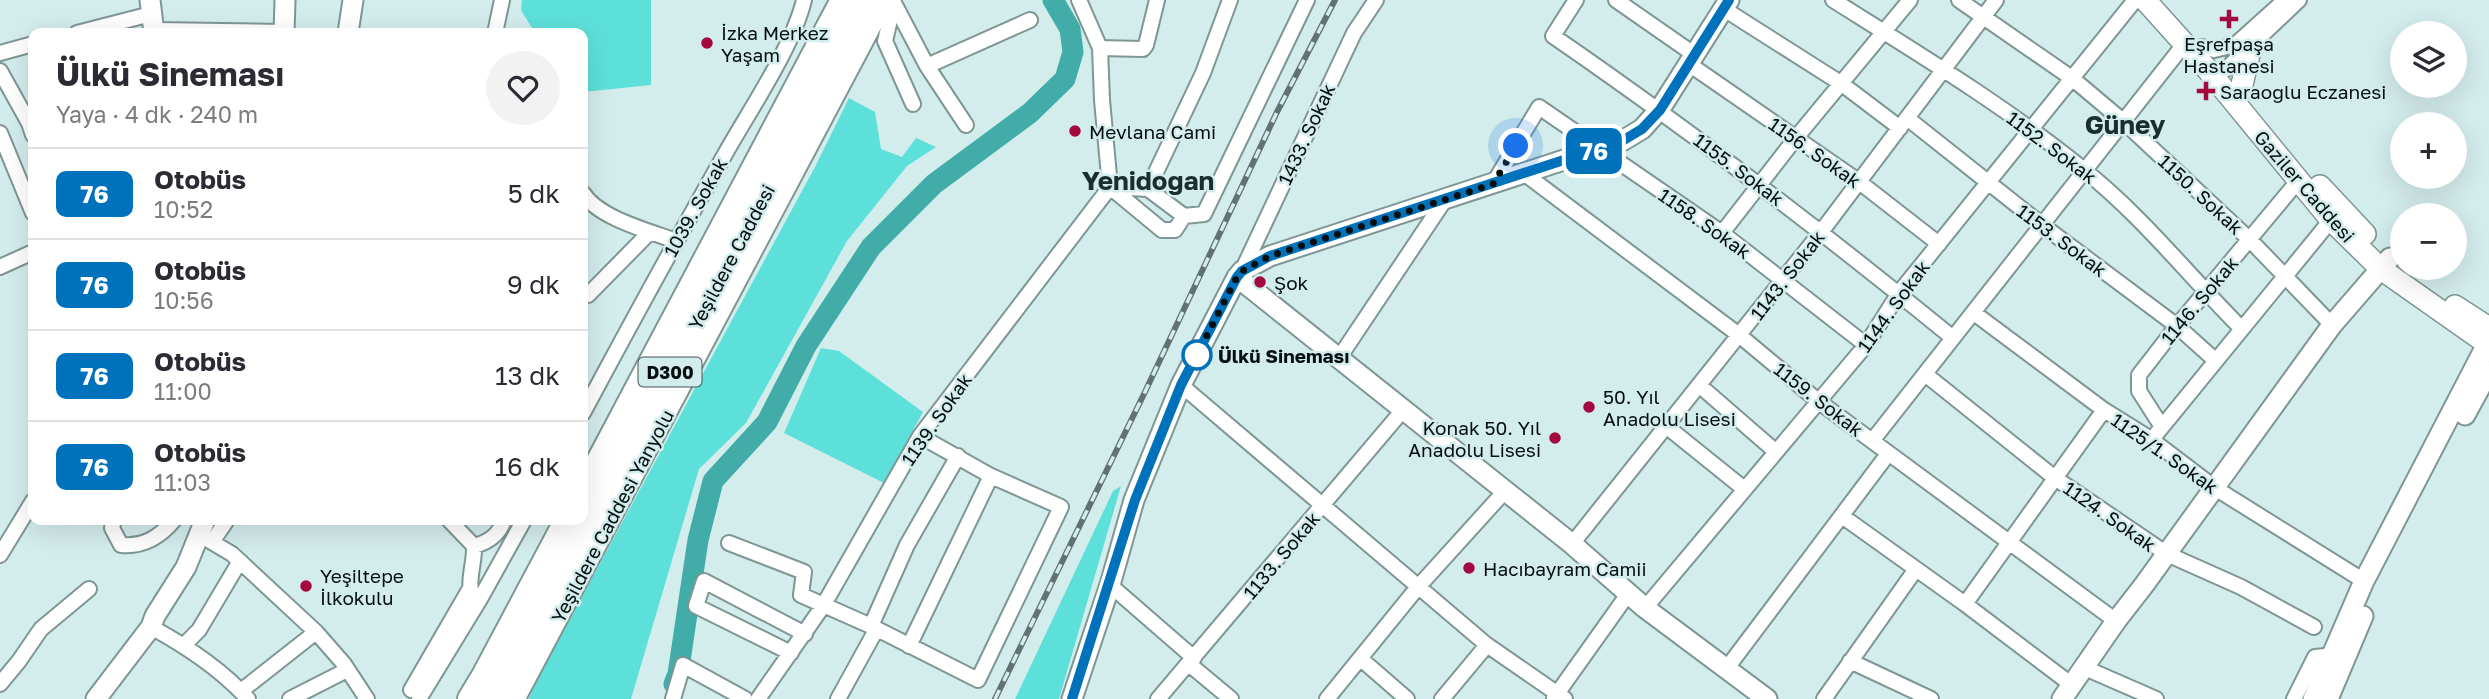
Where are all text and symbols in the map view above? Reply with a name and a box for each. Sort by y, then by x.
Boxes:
marker: Eşrefpaşa Hastanesi [2219,9,2239,29]
place label: İzka Merkez Yaşam [721,21,829,66]
map controls [2390,21,2467,280]
button: layers [2390,21,2467,98]
place label: Eşrefpaşa Hastanesi [2183,32,2275,77]
marker: İzka Merkez Yaşam [699,35,715,51]
button: heart [486,51,560,125]
text: Ülkü Sineması [56,54,284,93]
street label: 1433. Sokak [1273,79,1340,188]
place label: Saraoğlu Eczanesi [2220,80,2386,103]
marker: Saraoğlu Eczanesi [2198,83,2214,99]
text: Yaya · 4 dk · 240 m [56,100,258,128]
street label: 1152. Sokak [2003,106,2102,188]
district label: Güney [2085,109,2166,140]
street label: 1156. Sokak [1765,112,1866,192]
button: + [2390,112,2467,189]
place label: Mevlana Cami [1089,120,1216,143]
marker: Mevlana Cami [1067,123,1083,139]
street label: Gaziler Caddesi [2250,125,2360,247]
your location [1498,128,1533,163]
line badge: 76 [1562,128,1626,174]
street label: 1155. Sokak [1690,128,1789,210]
text: 76 [1580,136,1608,165]
street label: 1150. Sokak [2154,149,2248,239]
street label: 1039. Sokak [658,153,732,261]
text: Otobüs [154,164,246,195]
district label: Yenidoğan [1082,165,1214,196]
text: 5 dk [508,178,560,209]
text: 76 [80,179,109,208]
street label: Yeşildere Caddesi [683,180,779,334]
street label: 1158. Sokak [1655,183,1756,263]
text: 10:52 [154,195,213,223]
street label: 1153. Sokak [2013,199,2112,281]
button: − [2390,203,2467,280]
street label: 1143. Sokak [1745,225,1829,324]
street label: 1146. Sokak [2156,251,2243,349]
text: Otobüs [154,255,246,286]
street label: 1144. Sokak [1852,255,1934,356]
text: 9 dk [507,269,560,300]
text: 76 [80,270,109,299]
place label: Şok [1274,271,1309,294]
marker: Şok [1252,274,1268,290]
text: 10:56 [154,286,214,314]
marker: Ülkü Sineması [1182,340,1212,370]
place label: Ülkü Sineması [1218,344,1349,367]
text: Otobüs [154,346,246,377]
street label: 1159. Sokak [1770,357,1868,441]
road number: D300 [638,358,702,386]
text: 13 dk [495,360,560,391]
text: 76 [80,361,109,390]
street label: 1139. Sokak [896,368,976,469]
text: 11:00 [154,377,212,405]
place label: 50. Yıl Anadolu Lisesi [1603,385,1736,430]
marker: 50. Yıl Anadolu Lisesi [1581,399,1597,415]
street label: Yeşildere Caddesi Yanyolu [546,405,678,627]
street label: 1125/1. Sokak [2107,408,2223,498]
place label: Konak 50. Yıl Anadolu Lisesi [1408,416,1541,461]
marker: Konak 50. Yıl Anadolu Lisesi [1547,430,1563,446]
text: Otobüs [154,437,246,468]
text: 16 dk [494,451,560,482]
text: 76 [80,452,109,481]
text: 11:03 [154,468,211,496]
street label: 1124. Sokak [2060,476,2161,556]
street label: 1133. Sokak [1238,507,1324,603]
place label: Hacıbayram Camii [1483,557,1646,580]
marker: Hacıbayram Camii [1461,560,1477,576]
place label: Yeşiltepe İlkokulu [320,564,404,609]
marker: Yeşiltepe İlkokulu [298,578,314,594]

